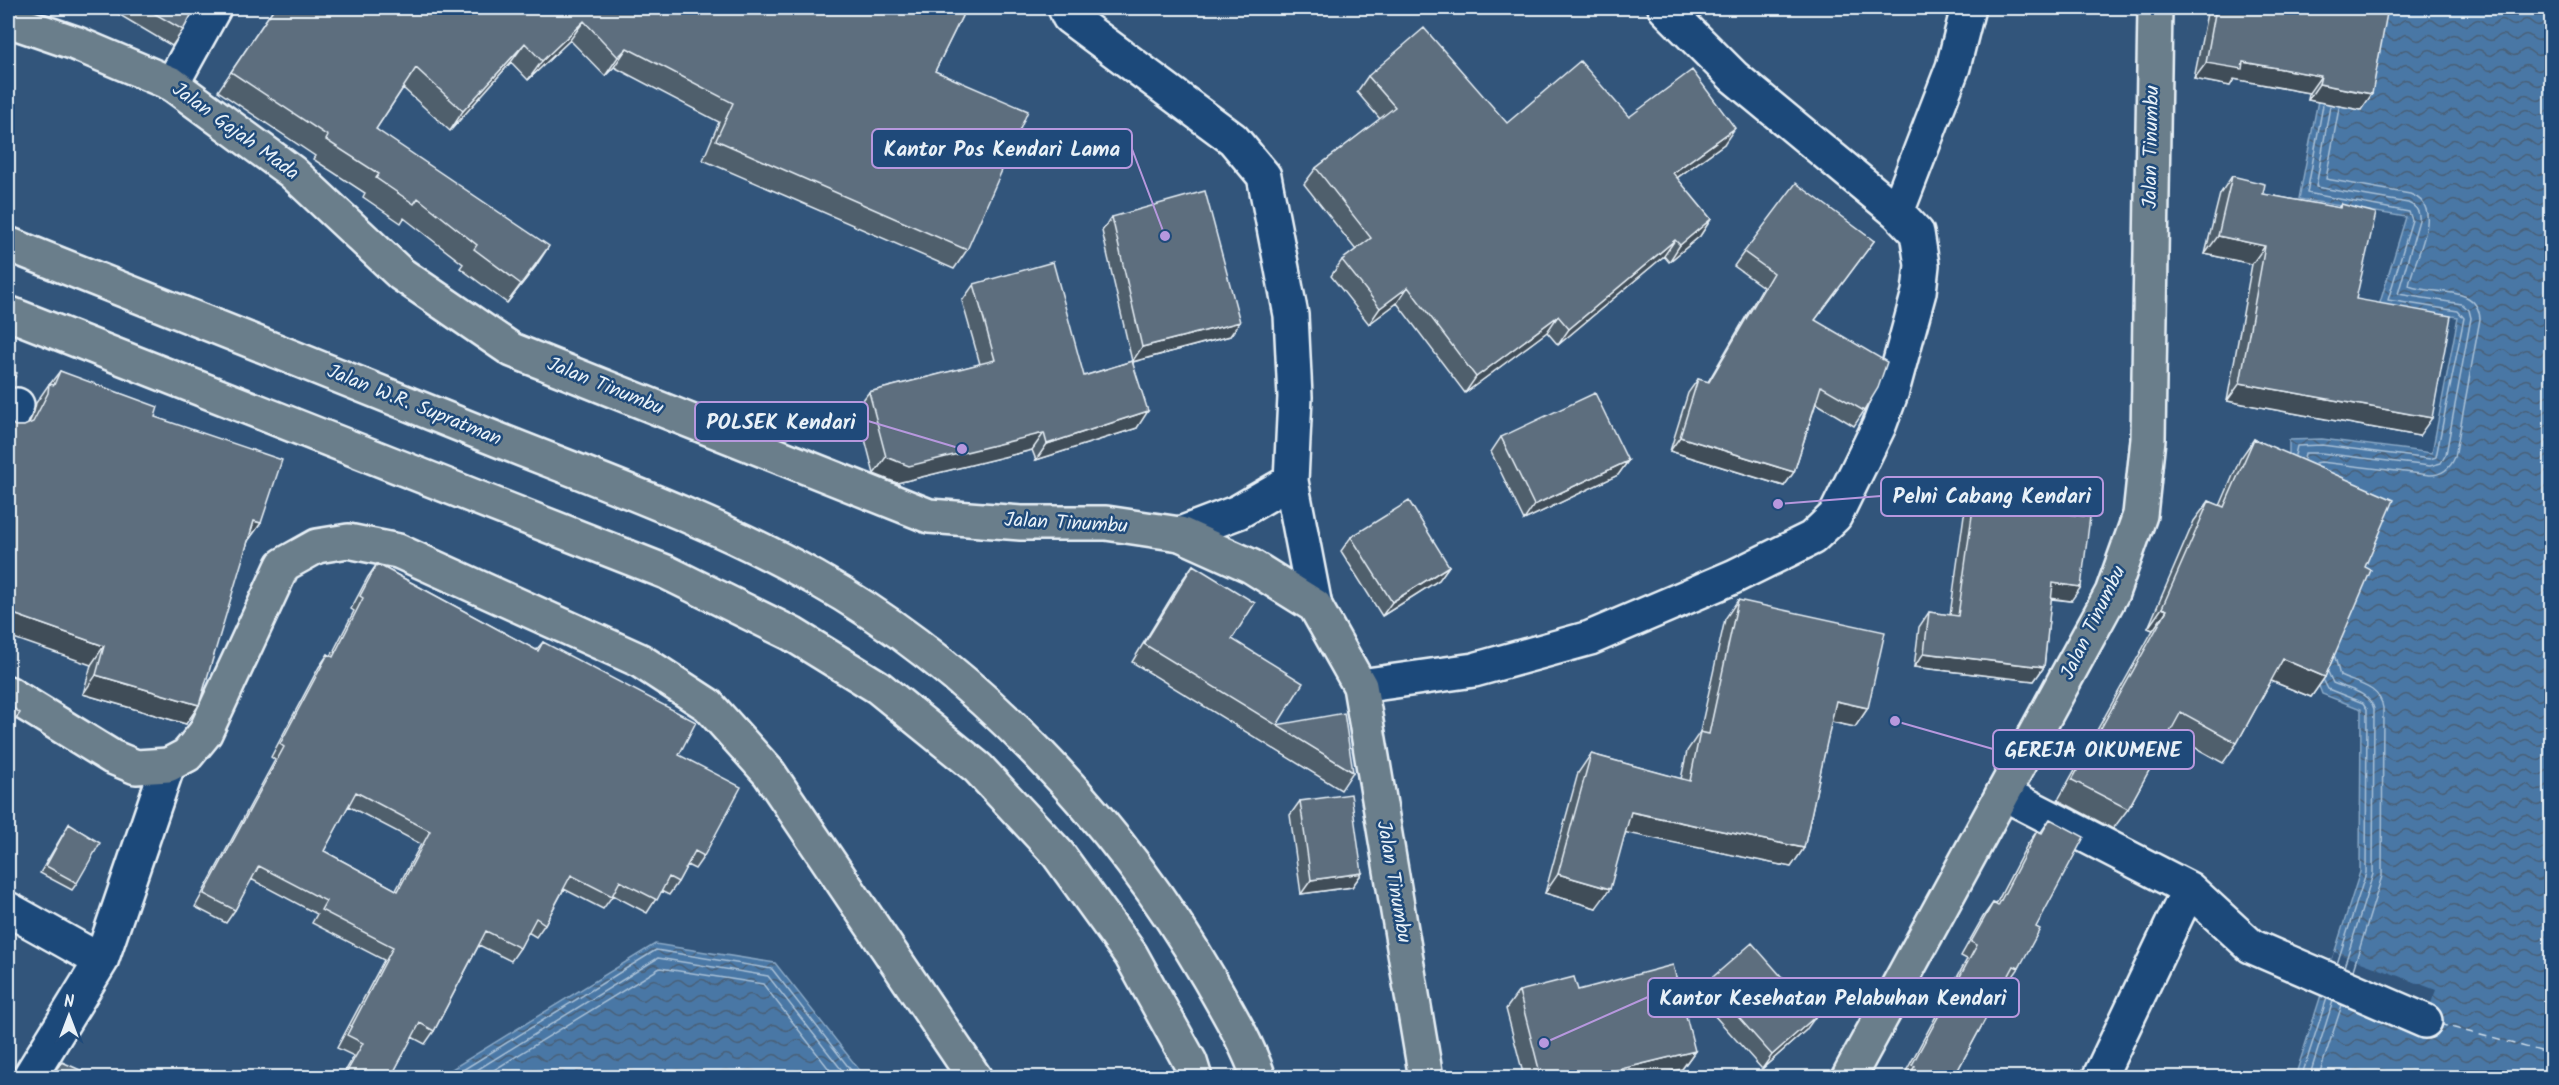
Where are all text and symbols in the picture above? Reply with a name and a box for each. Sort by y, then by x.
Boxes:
street label: Jalan Gajah Mada [165,75,305,189]
street label: Jalan Tinumbu [2135,85,2169,209]
callout: Kantor Pos Kendari Lama [872,129,1132,168]
text: Kantor Pos Kendari Lama [884,134,1121,167]
street label: Jalan Tinumbu [542,349,669,425]
street label: Jalan W.R. Supratman [322,356,506,456]
callout: POLSEK Kendari [695,402,868,441]
text: POLSEK Kendari [706,407,856,440]
callout: Pelni Cabang Kendari [1881,477,2103,516]
text: Pelni Cabang Kendari [1893,481,2092,514]
street label: Jalan Tinumbu [1004,505,1129,543]
street label: Jalan Tinumbu [2053,560,2136,686]
callout: GEREJA OIKUMENE [1993,730,2194,769]
text: GEREJA OIKUMENE [2005,735,2183,768]
street label: Jalan Tinumbu [1367,818,1420,946]
callout: Kantor Kesehatan Pelabuhan Kendari [1648,978,2019,1017]
text: Kantor Kesehatan Pelabuhan Kendari [1659,983,2007,1016]
north arrow [39,986,99,1046]
text: N [64,990,74,1015]

